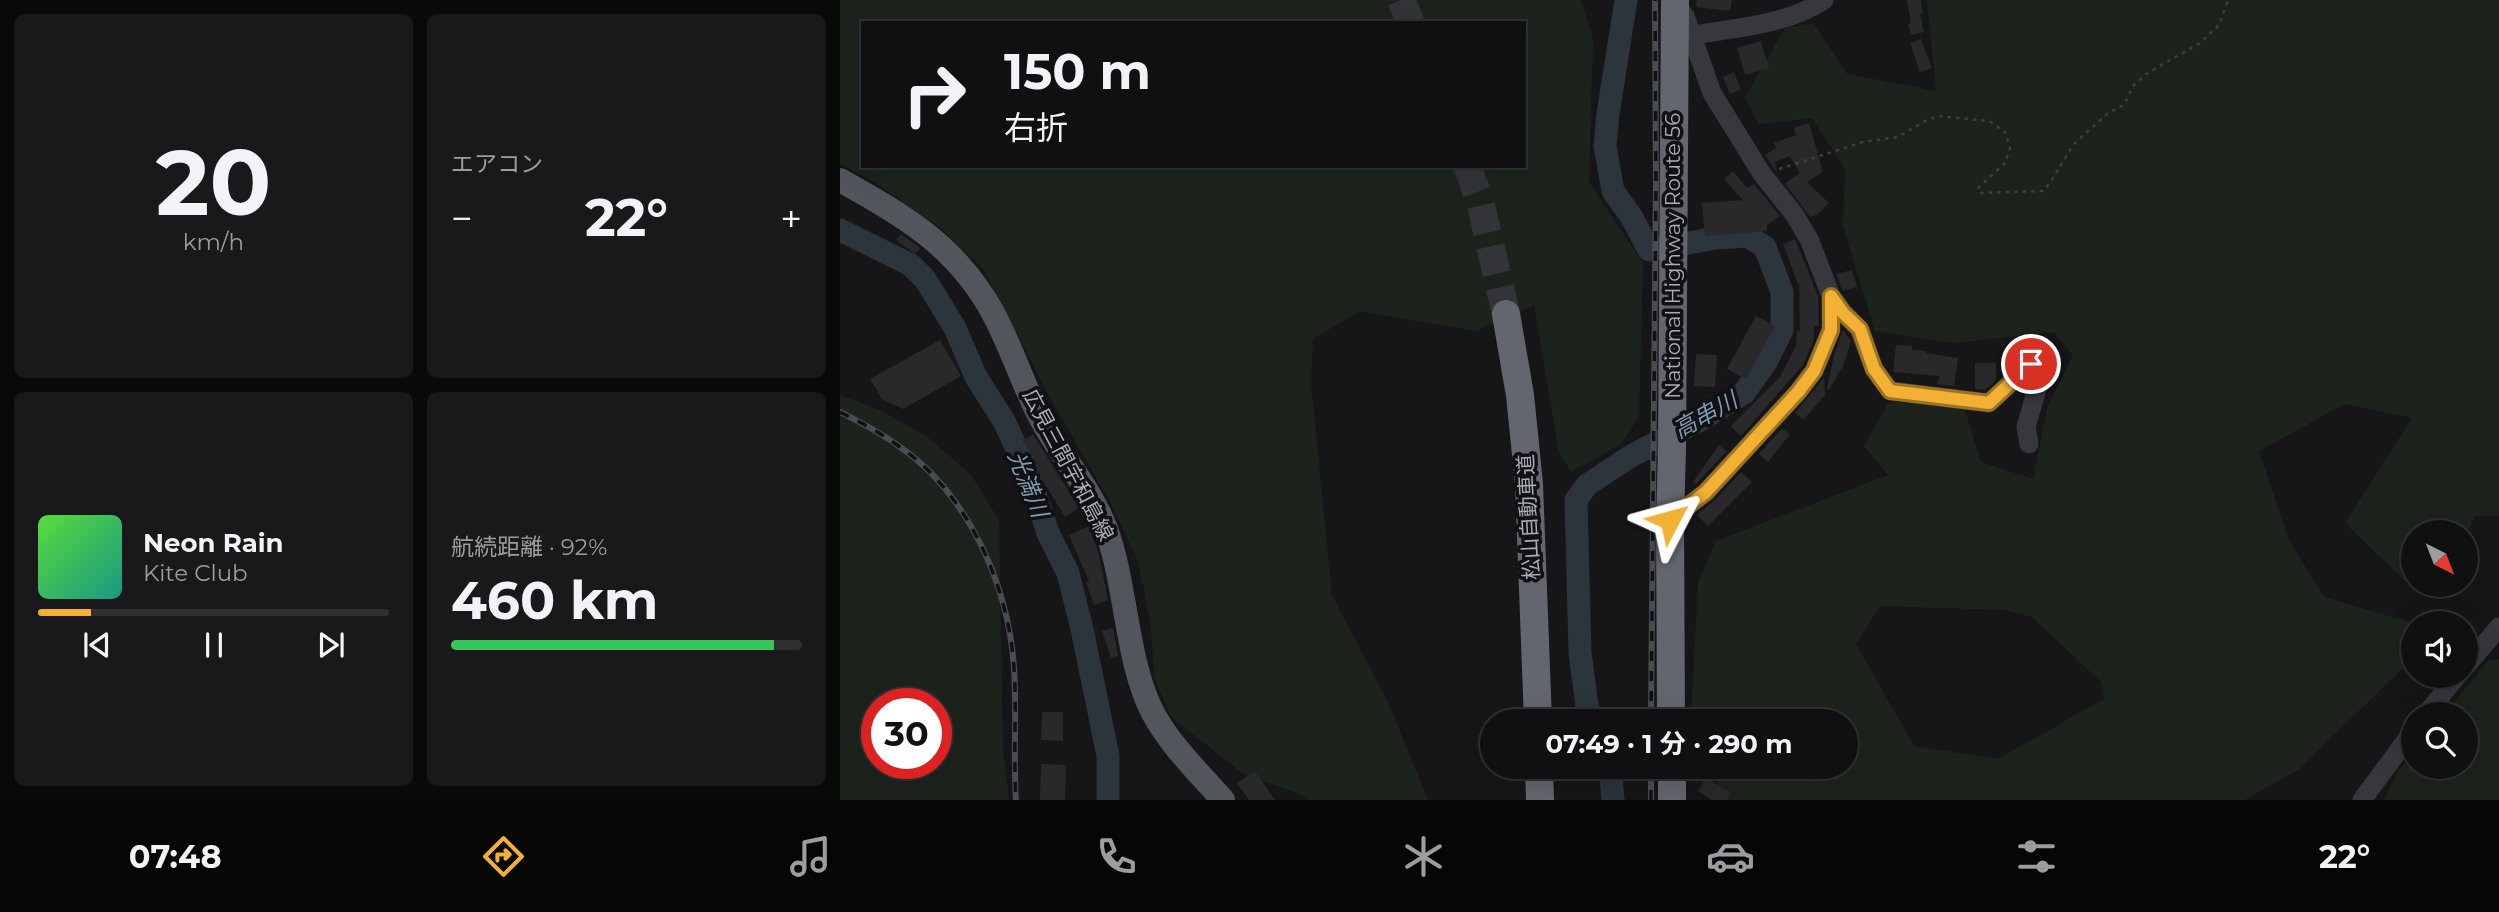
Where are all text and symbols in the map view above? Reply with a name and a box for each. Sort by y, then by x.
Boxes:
text: 150 m [1004,42,1151,101]
icon: right [889,49,980,140]
text: 右折 [1004,108,1068,147]
street label: National Highway Route 56 [1660,113,1685,399]
text: 20 [156,127,271,238]
text: エアコン [451,150,543,178]
text: 22° [585,186,668,249]
text: − [451,195,473,242]
text: + [780,195,802,242]
text: km/h [183,228,244,256]
pin [2001,334,2061,394]
icon: arrive [2012,345,2050,383]
street label: 広見三間宇和島線 [1018,385,1119,545]
water label: 高串川 [1668,385,1745,444]
water label: 光満川 [1002,447,1055,524]
street label: 松山自動車道 [1513,453,1544,581]
position arrow [1633,483,1707,557]
north arrow [2401,520,2478,597]
map controls [2401,520,2478,779]
text: Neon Rain [143,527,284,559]
text: 航続距離 · 92% [451,533,607,561]
text: Kite Club [143,559,248,587]
text: 460 km [451,569,658,632]
button: sound [2401,611,2478,688]
icon: previous [78,626,116,664]
icon: pause [195,626,233,664]
icon: next [312,626,350,664]
speed limit sign: 30 [861,688,952,779]
button: search [2401,702,2478,779]
text: 07:49 · 1 分 · 290 m [1545,728,1793,760]
icon: directions [479,832,528,881]
icon: music [786,832,835,881]
icon: phone [1092,832,1141,881]
icon: climate [1399,832,1448,881]
icon: car [1706,832,1755,881]
icon: filters [2012,832,2061,881]
text: 07:48 [129,837,222,876]
text: 22° [2319,837,2370,876]

